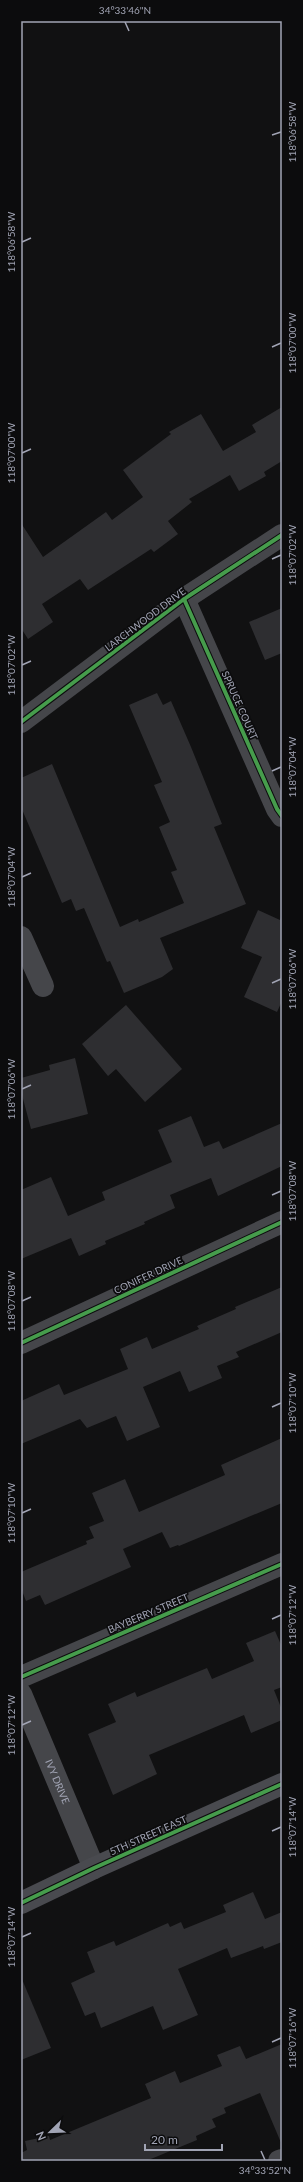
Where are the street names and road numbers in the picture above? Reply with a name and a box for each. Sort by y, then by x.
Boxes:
street label: LARCHWOOD DRIVE [102,585,188,653]
street label: SPRUCE COURT [219,669,261,741]
street label: CONIFER DRIVE [112,1254,184,1296]
street label: BAYBERRY STREET [106,1591,190,1635]
street label: IVY DRIVE [43,1757,73,1806]
street label: 5TH STREET EAST [108,1813,188,1857]

